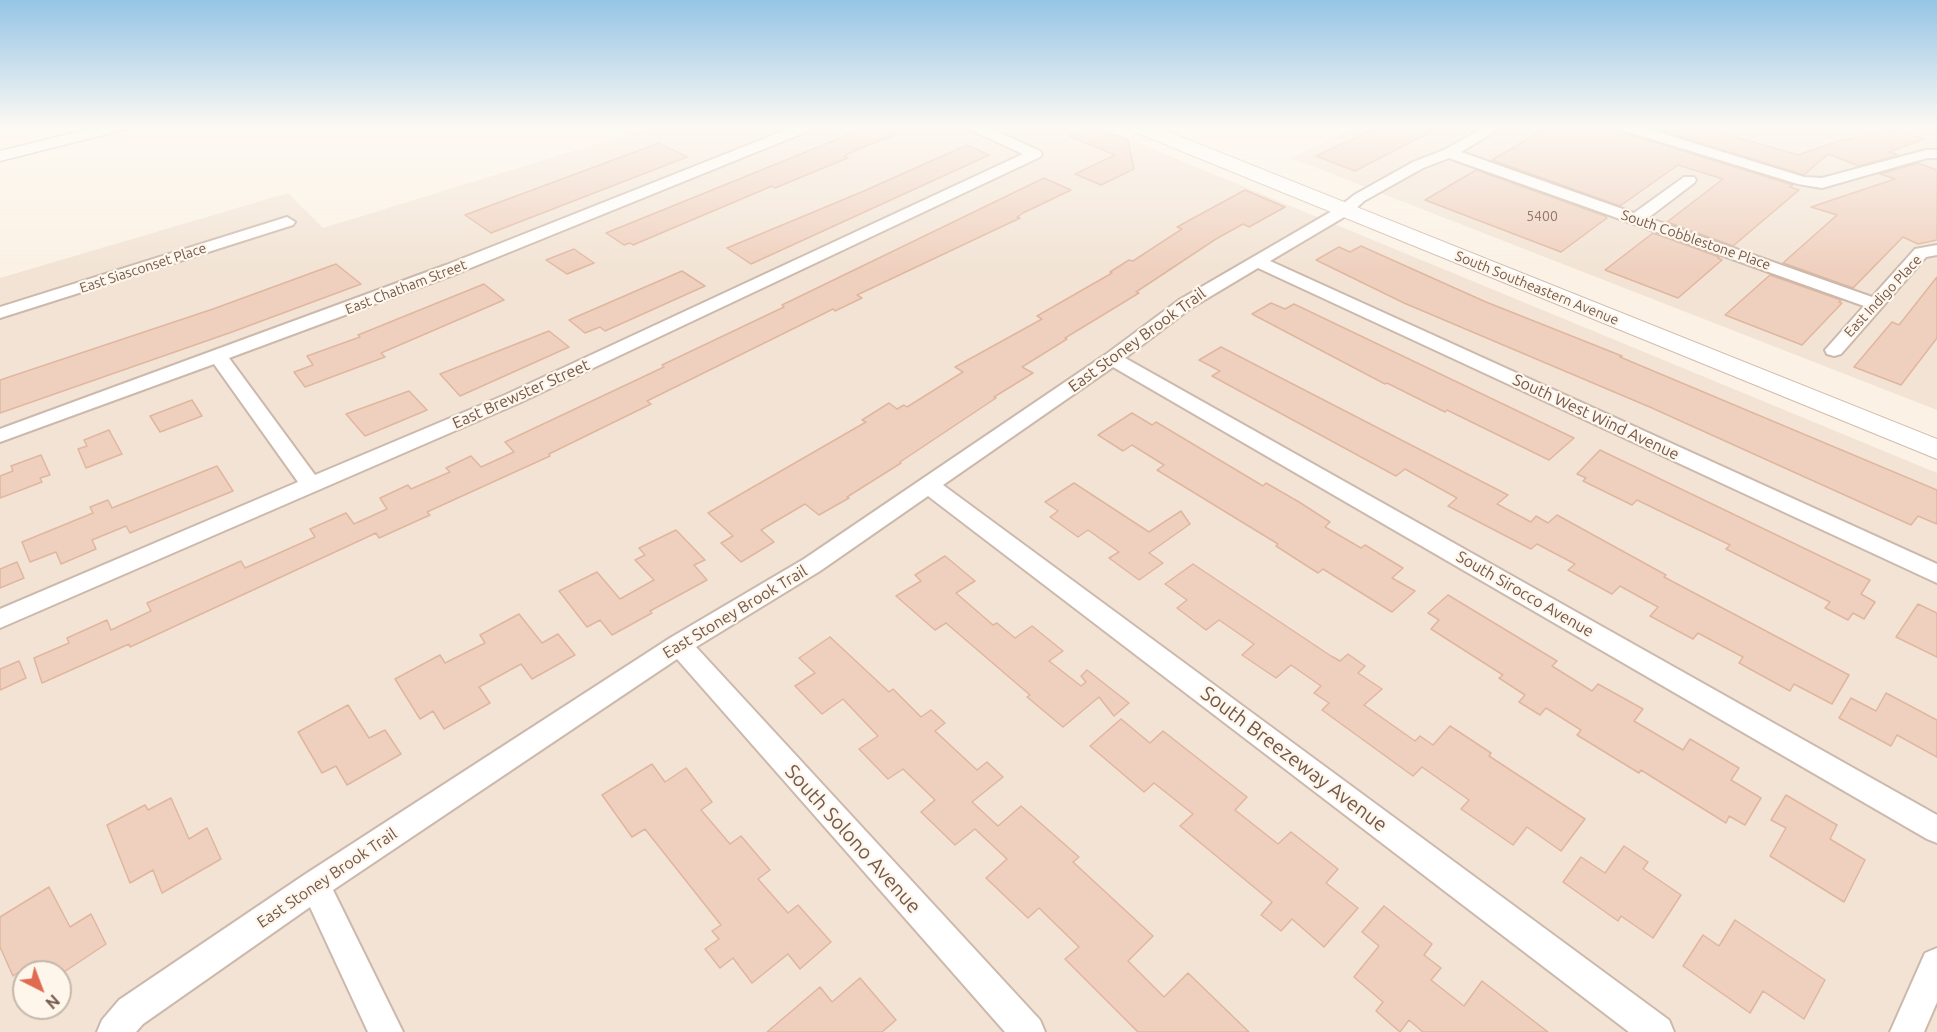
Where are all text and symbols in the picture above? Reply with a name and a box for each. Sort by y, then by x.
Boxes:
street label: South Cobblestone Place [1619,207,1773,273]
house number: 5400 [1526,208,1558,224]
street label: East Siasconset Place [77,240,209,296]
street label: South Southeastern Avenue [1453,247,1621,329]
street label: East Indigo Place [1841,252,1925,340]
street label: East Chatham Street [343,256,469,318]
street label: East Stoney Brook Trail [1065,284,1209,396]
street label: East Brewster Street [450,355,592,433]
street label: South West Wind Avenue [1510,370,1682,464]
street label: South Sirocco Avenue [1453,547,1597,641]
street label: East Stoney Brook Trail [659,561,811,663]
street label: South Breezeway Avenue [1196,681,1392,837]
street label: South Solono Avenue [780,760,926,918]
street label: East Stoney Brook Trail [253,824,401,932]
north arrow [12,960,72,1020]
text: N [42,991,63,1013]

